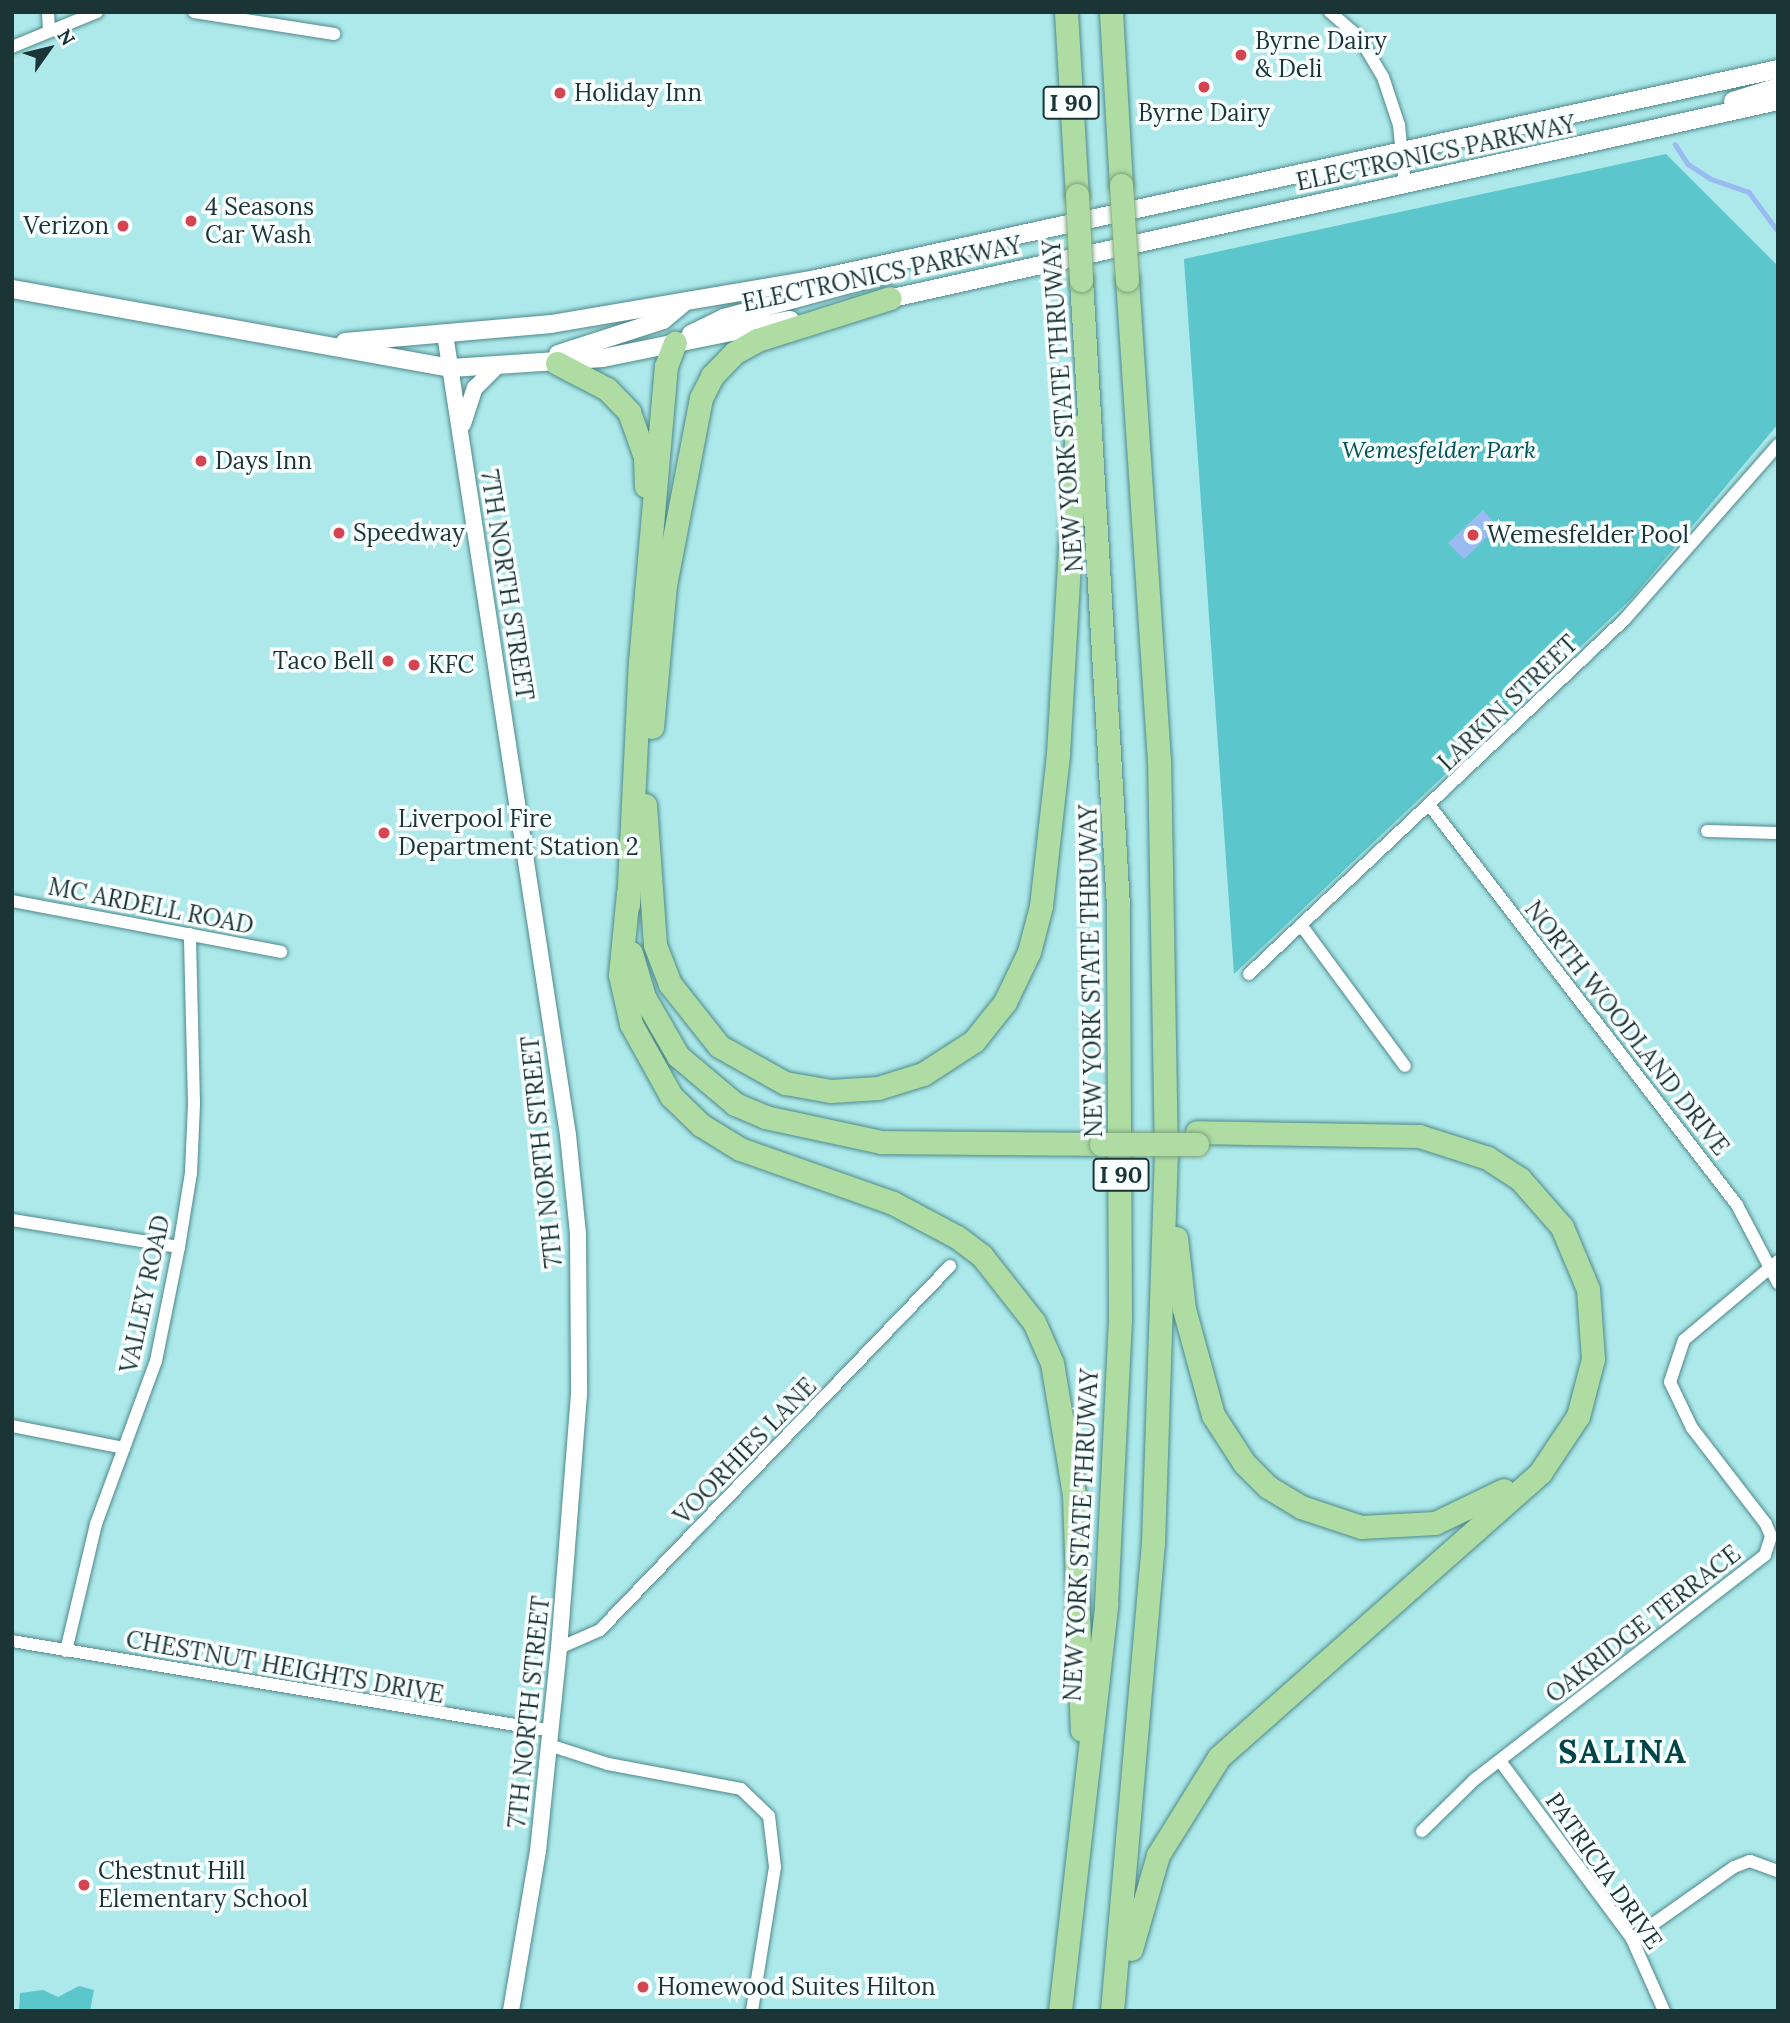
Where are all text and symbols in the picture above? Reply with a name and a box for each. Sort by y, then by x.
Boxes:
north arrow [14,14,84,84]
text: N [52,24,80,50]
place label: Byrne Dairy & Deli [1255,27,1387,83]
marker: Byrne Dairy & Deli [1233,47,1249,63]
place label: Holiday Inn [574,79,702,107]
marker: Byrne Dairy [1196,79,1212,95]
road number: I 90 [1041,83,1101,122]
marker: Holiday Inn [552,85,568,101]
place label: Byrne Dairy [1138,99,1270,127]
street label: ELECTRONICS PARKWAY [1294,109,1578,197]
place label: 4 Seasons Car Wash [205,193,314,249]
place label: Verizon [23,212,109,240]
marker: 4 Seasons Car Wash [183,213,199,229]
marker: Verizon [115,218,131,234]
street label: ELECTRONICS PARKWAY [740,230,1024,318]
street label: NEW YORK STATE THRUWAY [1037,239,1089,573]
park label: Wemesfelder Park [1342,436,1536,464]
place label: Days Inn [215,447,312,475]
marker: Days Inn [193,453,209,469]
street label: 7TH NORTH STREET [475,468,539,702]
place label: Speedway [353,519,465,547]
place label: Wemesfelder Pool [1487,521,1689,549]
marker: Speedway [331,525,347,541]
marker: Wemesfelder Pool [1465,527,1481,543]
street label: LARKIN STREET [1432,629,1584,777]
place label: Taco Bell [273,647,374,675]
place label: KFC [428,651,474,679]
marker: Taco Bell [380,653,396,669]
marker: KFC [406,657,422,673]
street label: NEW YORK STATE THRUWAY [1074,804,1108,1138]
place label: Liverpool Fire Department Station 2 [398,805,639,861]
marker: Liverpool Fire Department Station 2 [376,825,392,841]
street label: MC ARDELL ROAD [46,872,256,940]
street label: NORTH WOODLAND DRIVE [1519,895,1735,1161]
street label: 7TH NORTH STREET [515,1035,569,1269]
road number: I 90 [1091,1156,1151,1194]
street label: VALLEY ROAD [114,1212,176,1376]
street label: NEW YORK STATE THRUWAY [1058,1368,1104,1702]
street label: VOORHIES LANE [668,1372,822,1530]
street label: OAKRIDGE TERRACE [1540,1539,1746,1709]
street label: 7TH NORTH STREET [502,1595,556,1829]
street label: CHESTNUT HEIGHTS DRIVE [124,1625,446,1709]
district label: SALINA [1559,1733,1687,1771]
street label: PATRICIA DRIVE [1539,1787,1669,1955]
place label: Chestnut Hill Elementary School [98,1857,308,1913]
marker: Chestnut Hill Elementary School [76,1877,92,1893]
place label: Homewood Suites Hilton [657,1973,936,2001]
marker: Homewood Suites Hilton [635,1979,651,1995]

